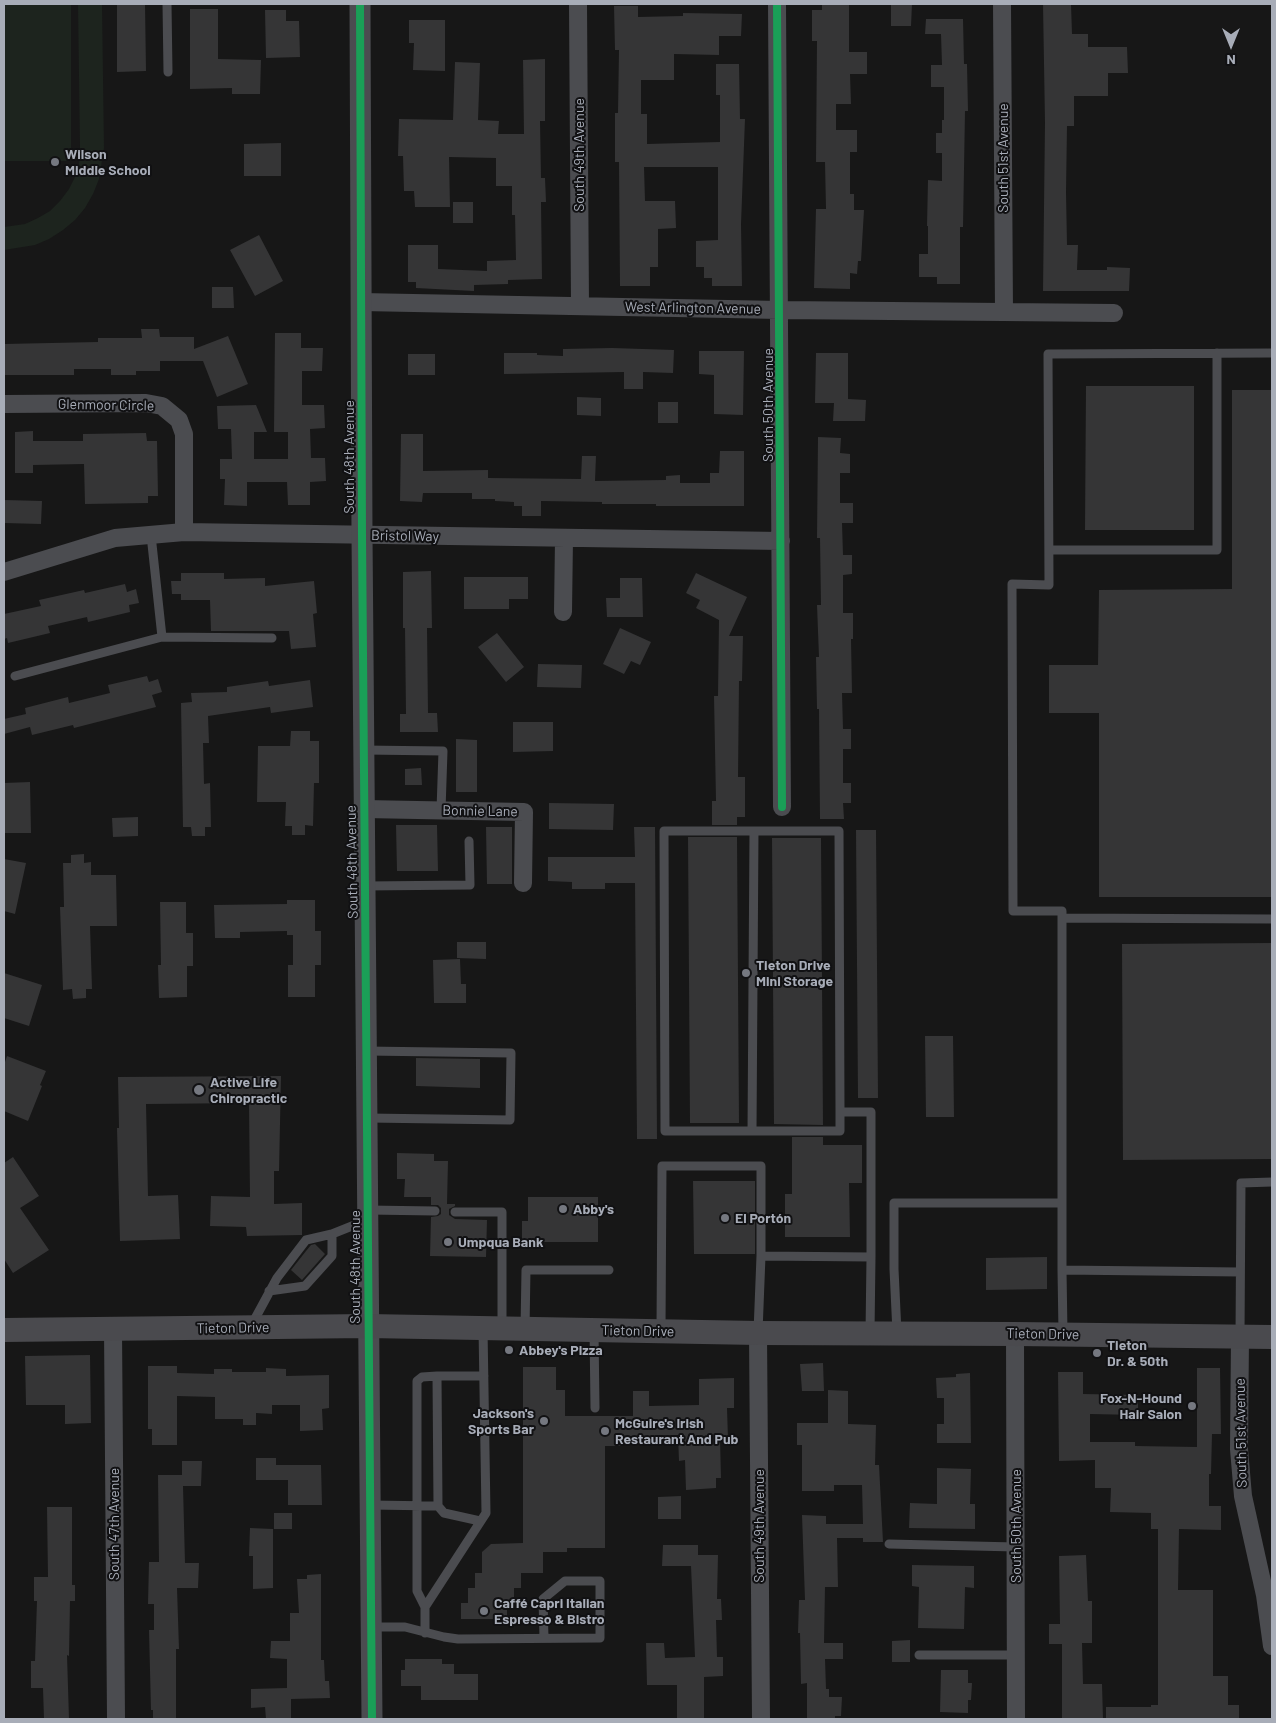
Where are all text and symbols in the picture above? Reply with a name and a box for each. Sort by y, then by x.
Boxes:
north arrow [1206,20,1256,70]
text: N [1226,52,1236,69]
street label: South 49th Avenue [571,98,587,212]
street label: South 51st Avenue [995,103,1011,213]
place label: Wilson Middle School [65,146,151,178]
marker: Wilson Middle School [49,156,61,168]
street label: West Arlington Avenue [625,298,761,318]
street label: South 50th Avenue [760,348,776,462]
street label: Glenmoor Circle [58,396,154,414]
street label: South 48th Avenue [341,400,357,514]
street label: Bristol Way [371,527,439,545]
street label: Bonnie Lane [442,802,518,820]
street label: South 48th Avenue [343,805,361,919]
place label: Tieton Drive Mini Storage [756,957,833,990]
marker: Tieton Drive Mini Storage [740,967,752,979]
place label: Active Life Chiropractic [210,1074,287,1106]
marker: Active Life Chiropractic [192,1083,206,1097]
place label: Abby's [573,1201,614,1217]
marker: Abby's [557,1203,569,1215]
street label: South 48th Avenue [347,1210,363,1324]
place label: El Portón [735,1210,791,1226]
marker: El Portón [719,1212,731,1224]
place label: Umpqua Bank [458,1234,543,1250]
marker: Umpqua Bank [442,1236,454,1248]
street label: Tieton Drive [196,1319,270,1337]
street label: Tieton Drive [601,1322,675,1340]
street label: Tieton Drive [1006,1325,1080,1343]
place label: Tieton Dr. & 50th [1107,1337,1168,1370]
place label: Abbey's Pizza [519,1342,603,1358]
marker: Abbey's Pizza [503,1344,515,1356]
marker: Tieton Dr. & 50th [1091,1347,1103,1359]
street label: South 51st Avenue [1232,1378,1250,1488]
place label: Fox-N-Hound Hair Salon [1100,1390,1182,1422]
marker: Fox-N-Hound Hair Salon [1186,1400,1198,1412]
place label: Jackson's Sports Bar [468,1405,534,1438]
marker: Jackson's Sports Bar [538,1415,550,1427]
place label: McGuire's Irish Restaurant And Pub [615,1415,738,1448]
marker: McGuire's Irish Restaurant And Pub [599,1425,611,1437]
street label: South 47th Avenue [106,1468,122,1580]
street label: South 49th Avenue [751,1469,767,1583]
street label: South 50th Avenue [1008,1469,1024,1583]
place label: Caffé Capri Italian Espresso & Bistro [494,1595,605,1628]
marker: Caffé Capri Italian Espresso & Bistro [478,1605,490,1617]

